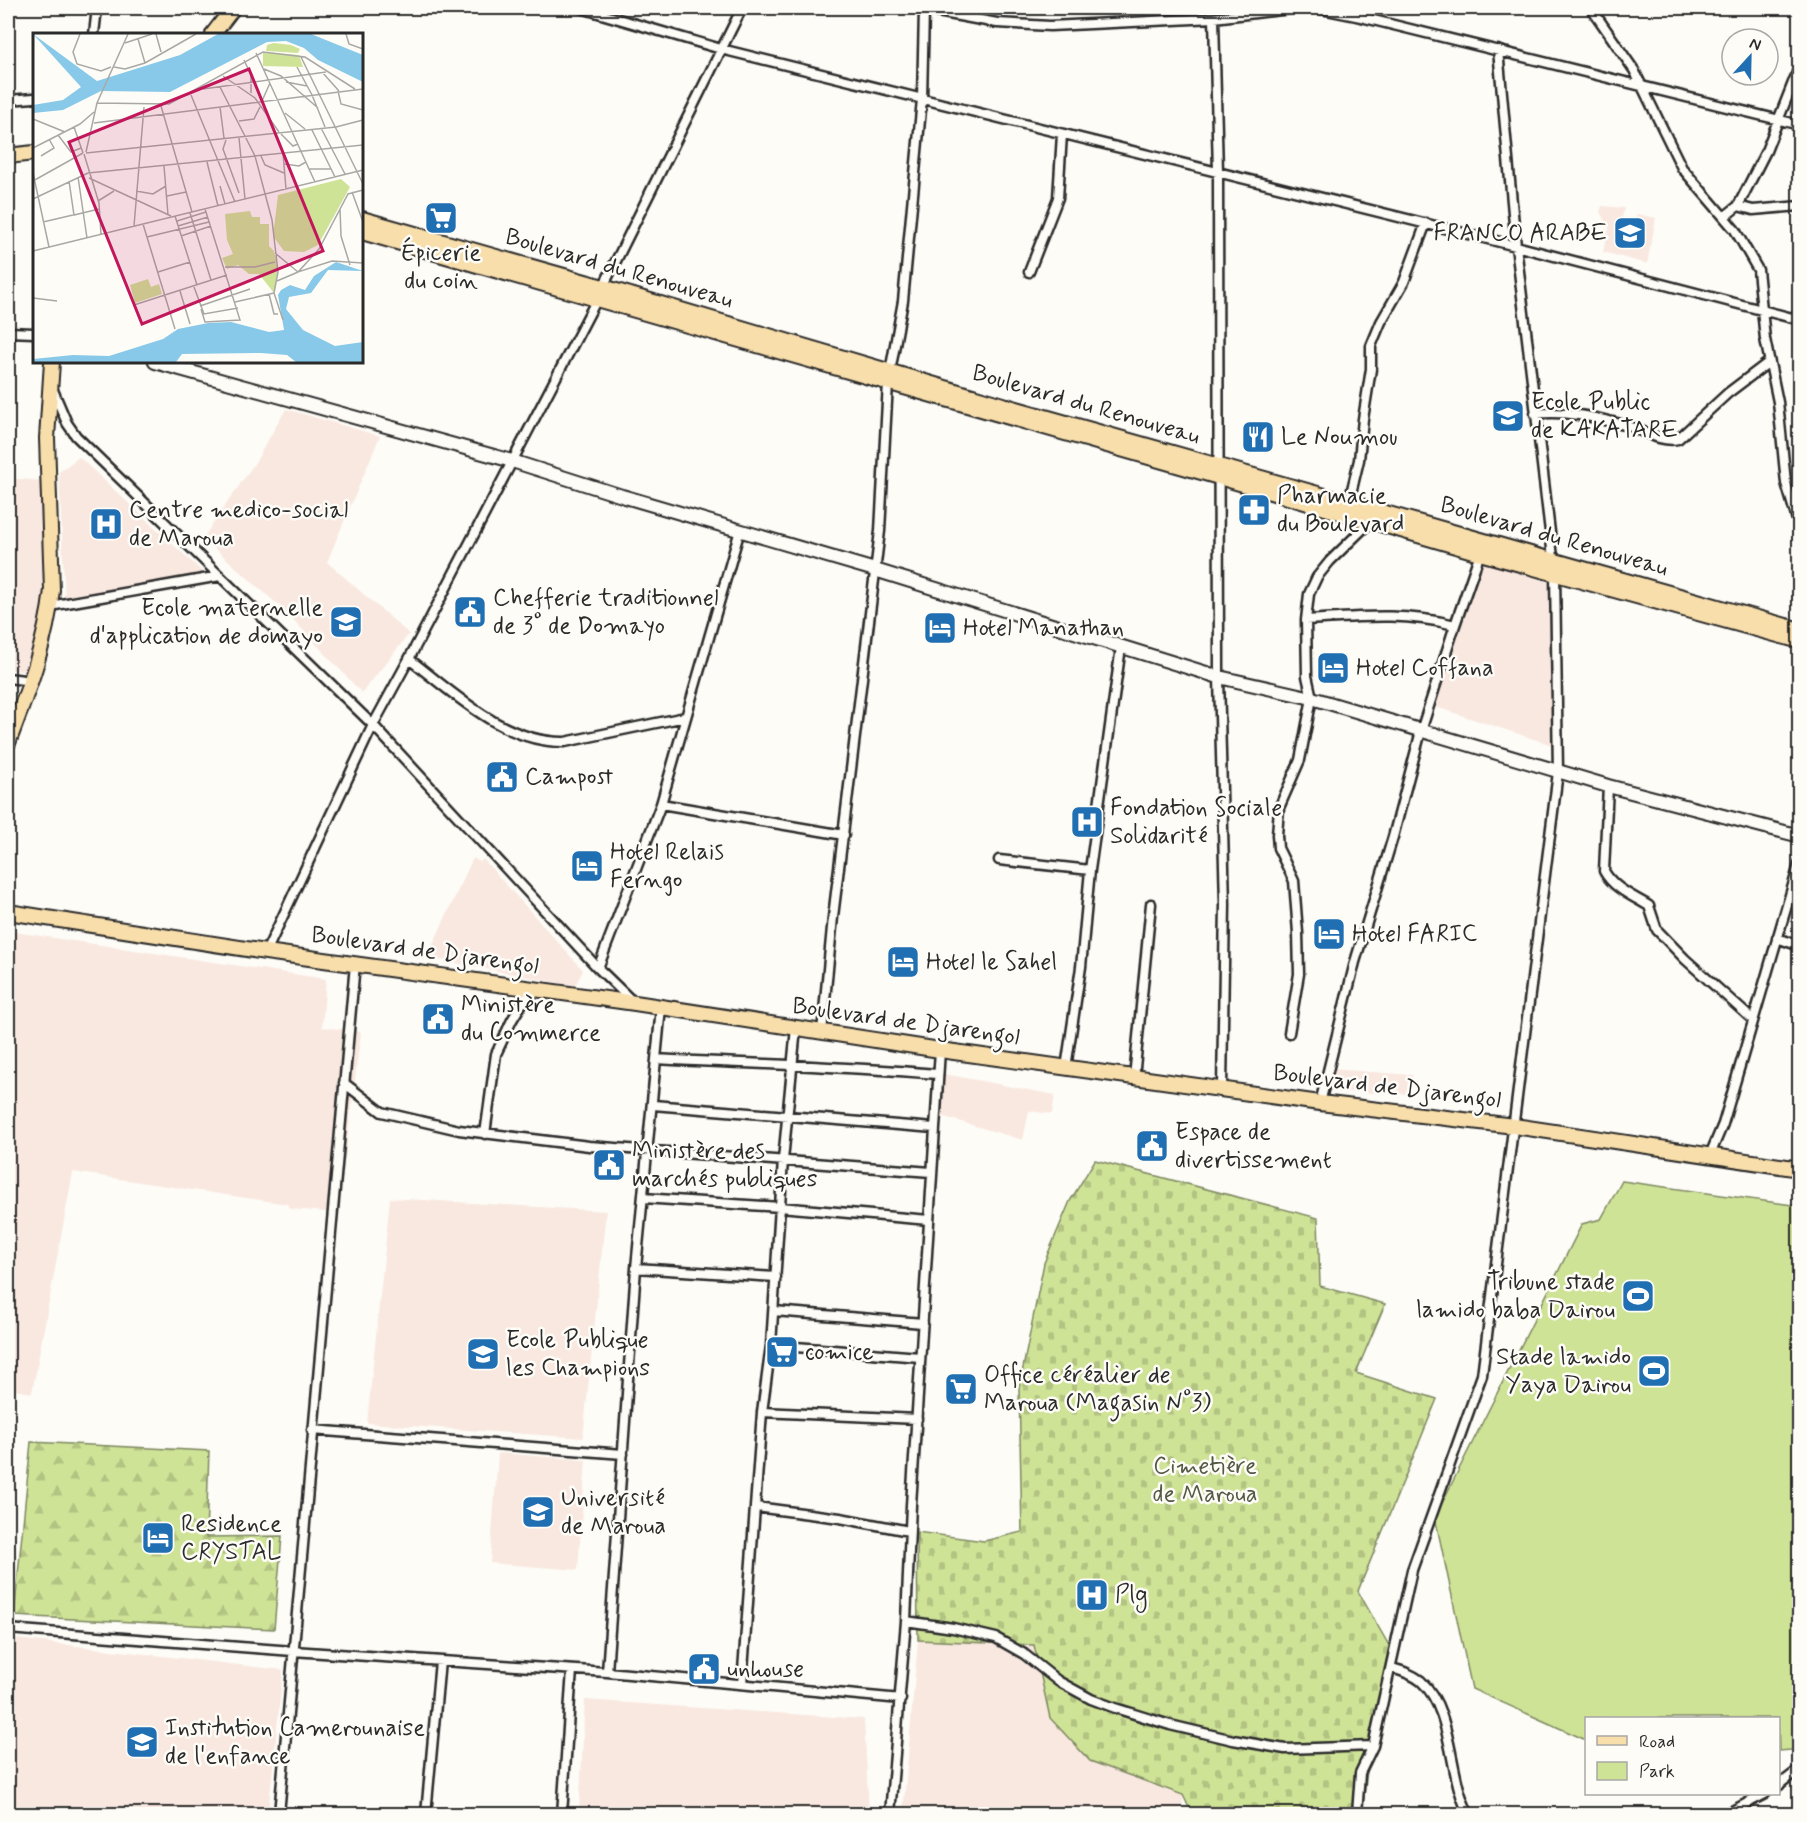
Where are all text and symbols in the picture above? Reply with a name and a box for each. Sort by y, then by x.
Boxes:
north arrow [1720,27,1780,87]
inset map [33,33,363,363]
text: N [1746,33,1764,56]
supermarket icon: Épicerie du coin [423,200,459,236]
school or university icon: FRANCO ARABE [1612,215,1648,251]
place label: FRANCO ARABE [1433,218,1607,249]
street label: Boulevard du Renouveau [502,222,737,316]
place label: Épicerie du coin [401,236,481,297]
street label: Boulevard du Renouveau [969,358,1204,452]
place label: Ecole Public de KAKATARE [1531,387,1678,446]
school or university icon: Ecole Public de KAKATARE [1490,398,1526,434]
restaurant icon: Le Noumou [1240,419,1276,455]
place label: Le Noumou [1281,422,1398,453]
place label: Pharmacie du Boulevard [1277,481,1404,540]
street label: Boulevard du Renouveau [1437,490,1672,584]
pharmacy icon: Pharmacie du Boulevard [1236,492,1272,528]
place label: Centre medico-social de Maroua [129,495,348,554]
hospital icon: Centre medico-social de Maroua [88,506,124,542]
place label: Chefferie traditionnel de 3° de Domayo [493,583,719,642]
place label: Ecole maternelle d'application de domayo [90,593,323,652]
public building icon: Chefferie traditionnel de 3° de Domayo [452,594,488,630]
school or university icon: Ecole maternelle d'application de domayo [328,604,364,640]
hotel icon: Hotel Manathan [922,610,958,646]
place label: Hotel Manathan [963,613,1124,644]
hotel icon: Hotel Coffana [1315,650,1351,686]
place label: Hotel Coffana [1356,653,1494,684]
public building icon: Campost [484,759,520,795]
place label: Campost [525,762,614,793]
place label: Fondation Sociale Solidarité [1110,793,1282,852]
hospital icon: Fondation Sociale Solidarité [1069,804,1105,840]
place label: Hotel Relais Ferngo [610,837,724,896]
hotel icon: Hotel Relais Ferngo [569,848,605,884]
hotel icon: Hotel FARIC [1311,916,1347,952]
place label: Hotel FARIC [1352,919,1477,950]
street label: Boulevard de Djarengol [309,920,541,985]
hotel icon: Hotel le Sahel [885,944,921,980]
place label: Hotel le Sahel [926,947,1057,978]
place label: Ministère du Commerce [461,990,601,1049]
street label: Boulevard de Djarengol [790,991,1022,1056]
public building icon: Ministère du Commerce [420,1001,456,1037]
street label: Boulevard de Djarengol [1271,1058,1503,1119]
place label: Espace de divertissement [1175,1117,1332,1176]
public building icon: Espace de divertissement [1134,1128,1170,1164]
place label: Ministère des marchés publiques [632,1136,818,1195]
public building icon: Ministère des marchés publiques [591,1147,627,1183]
place label: Tribune stade lamido baba Dairou [1416,1267,1615,1326]
sports icon: Tribune stade lamido baba Dairou [1620,1278,1656,1314]
place label: Ecole Publique les Champions [506,1325,650,1384]
supermarket icon: comice [764,1334,800,1370]
school or university icon: Ecole Publique les Champions [465,1336,501,1372]
place label: comice [805,1337,874,1368]
place label: Stade lamido Yaya Dairou [1496,1342,1631,1401]
sports icon: Stade lamido Yaya Dairou [1636,1353,1672,1389]
place label: Office céréalier de Maroua (Magasin N°3) [984,1360,1211,1422]
supermarket icon: Office céréalier de Maroua (Magasin N°3) [943,1371,979,1407]
park label: Cimetière de Maroua [1152,1451,1258,1510]
place label: Université de Maroua [561,1483,666,1542]
school or university icon: Université de Maroua [520,1494,556,1530]
place label: Residence CRYSTAL [181,1509,282,1568]
hotel icon: Residence CRYSTAL [140,1520,176,1556]
hospital icon: Plg [1074,1577,1110,1613]
place label: Plg [1115,1580,1148,1613]
public building icon: unhouse [686,1651,722,1687]
place label: unhouse [727,1654,804,1685]
place label: Institution Camerounaise de l'enfance [165,1713,425,1772]
legend [1585,1717,1780,1795]
school or university icon: Institution Camerounaise de l'enfance [124,1724,160,1760]
text: Road [1639,1730,1675,1754]
text: Park [1639,1760,1675,1784]

